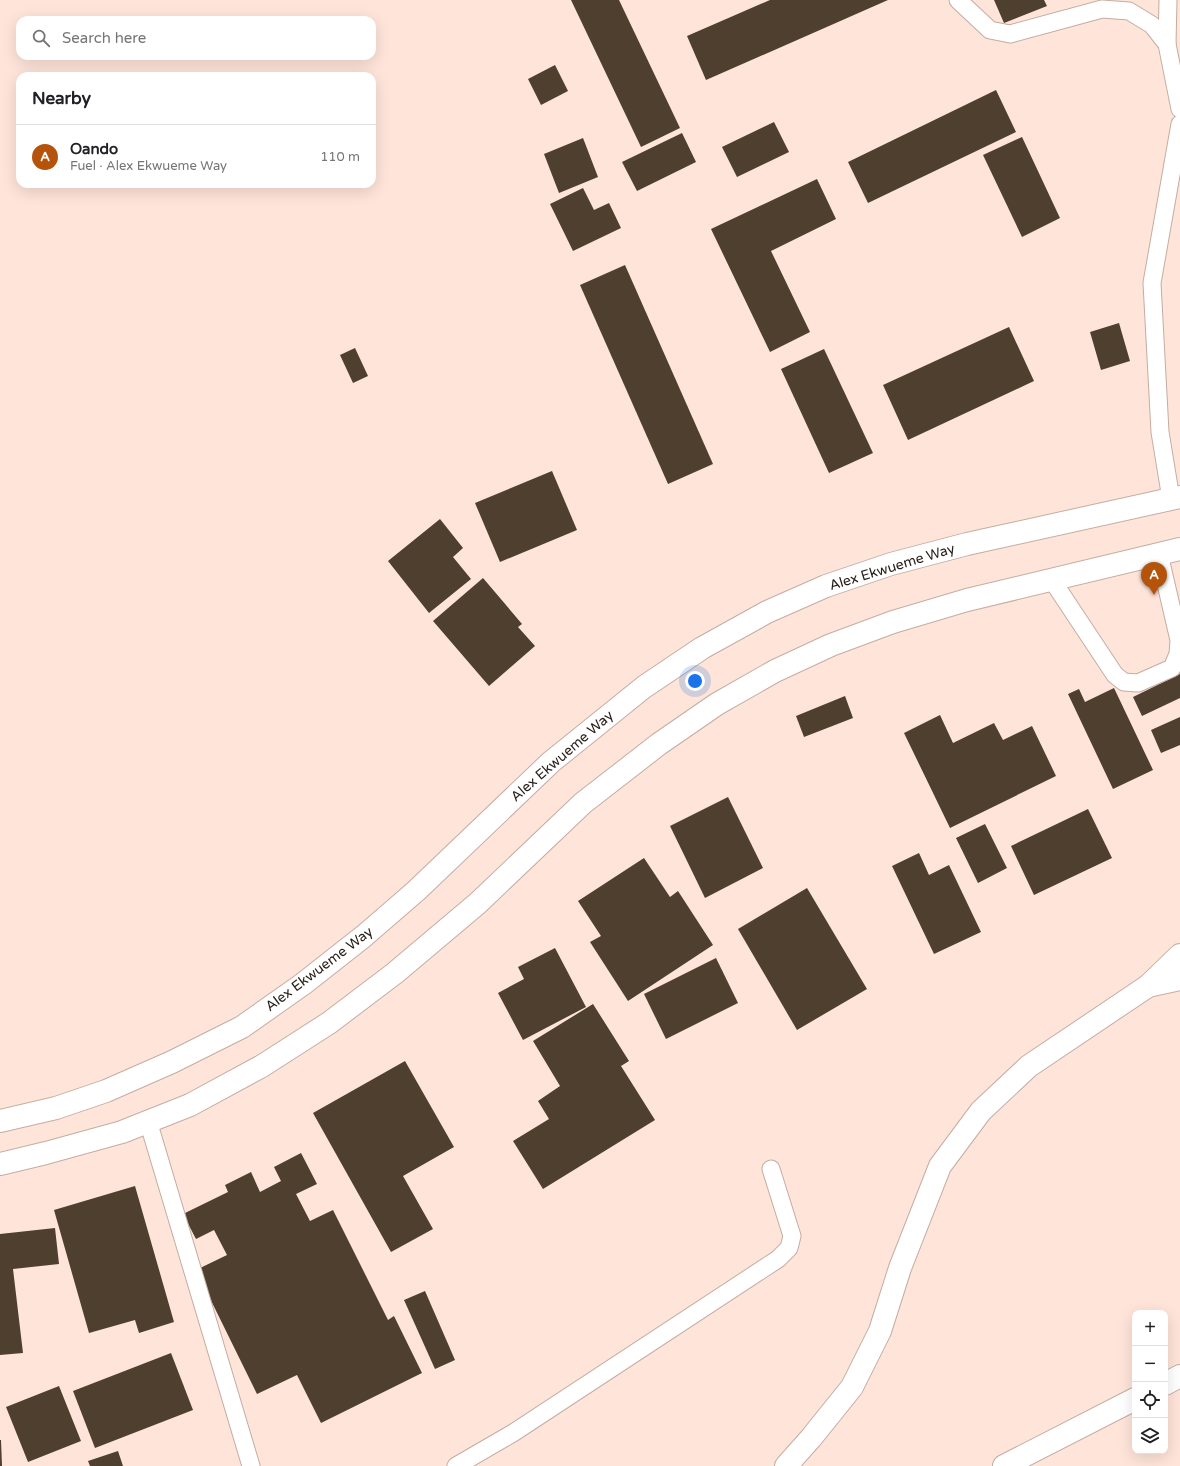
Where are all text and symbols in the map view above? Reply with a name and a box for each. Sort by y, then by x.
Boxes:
search box [16,16,376,60]
icon: search [30,27,52,49]
text: Search here [62,29,146,47]
text: Nearby [32,88,91,109]
text: Oando [70,140,118,158]
text: A [40,149,50,165]
text: 110 m [320,149,360,165]
text: Fuel · Alex Ekwueme Way [70,158,227,174]
street label: Alex Ekwueme Way [827,540,957,594]
pin: A [1141,562,1167,595]
your location [685,671,705,691]
street label: Alex Ekwueme Way [507,707,617,805]
street label: Alex Ekwueme Way [262,923,377,1015]
map controls [1132,1310,1168,1454]
button: + [1132,1310,1168,1346]
button: − [1132,1346,1168,1382]
button: locate [1132,1382,1168,1418]
button: layers [1132,1418,1168,1454]

